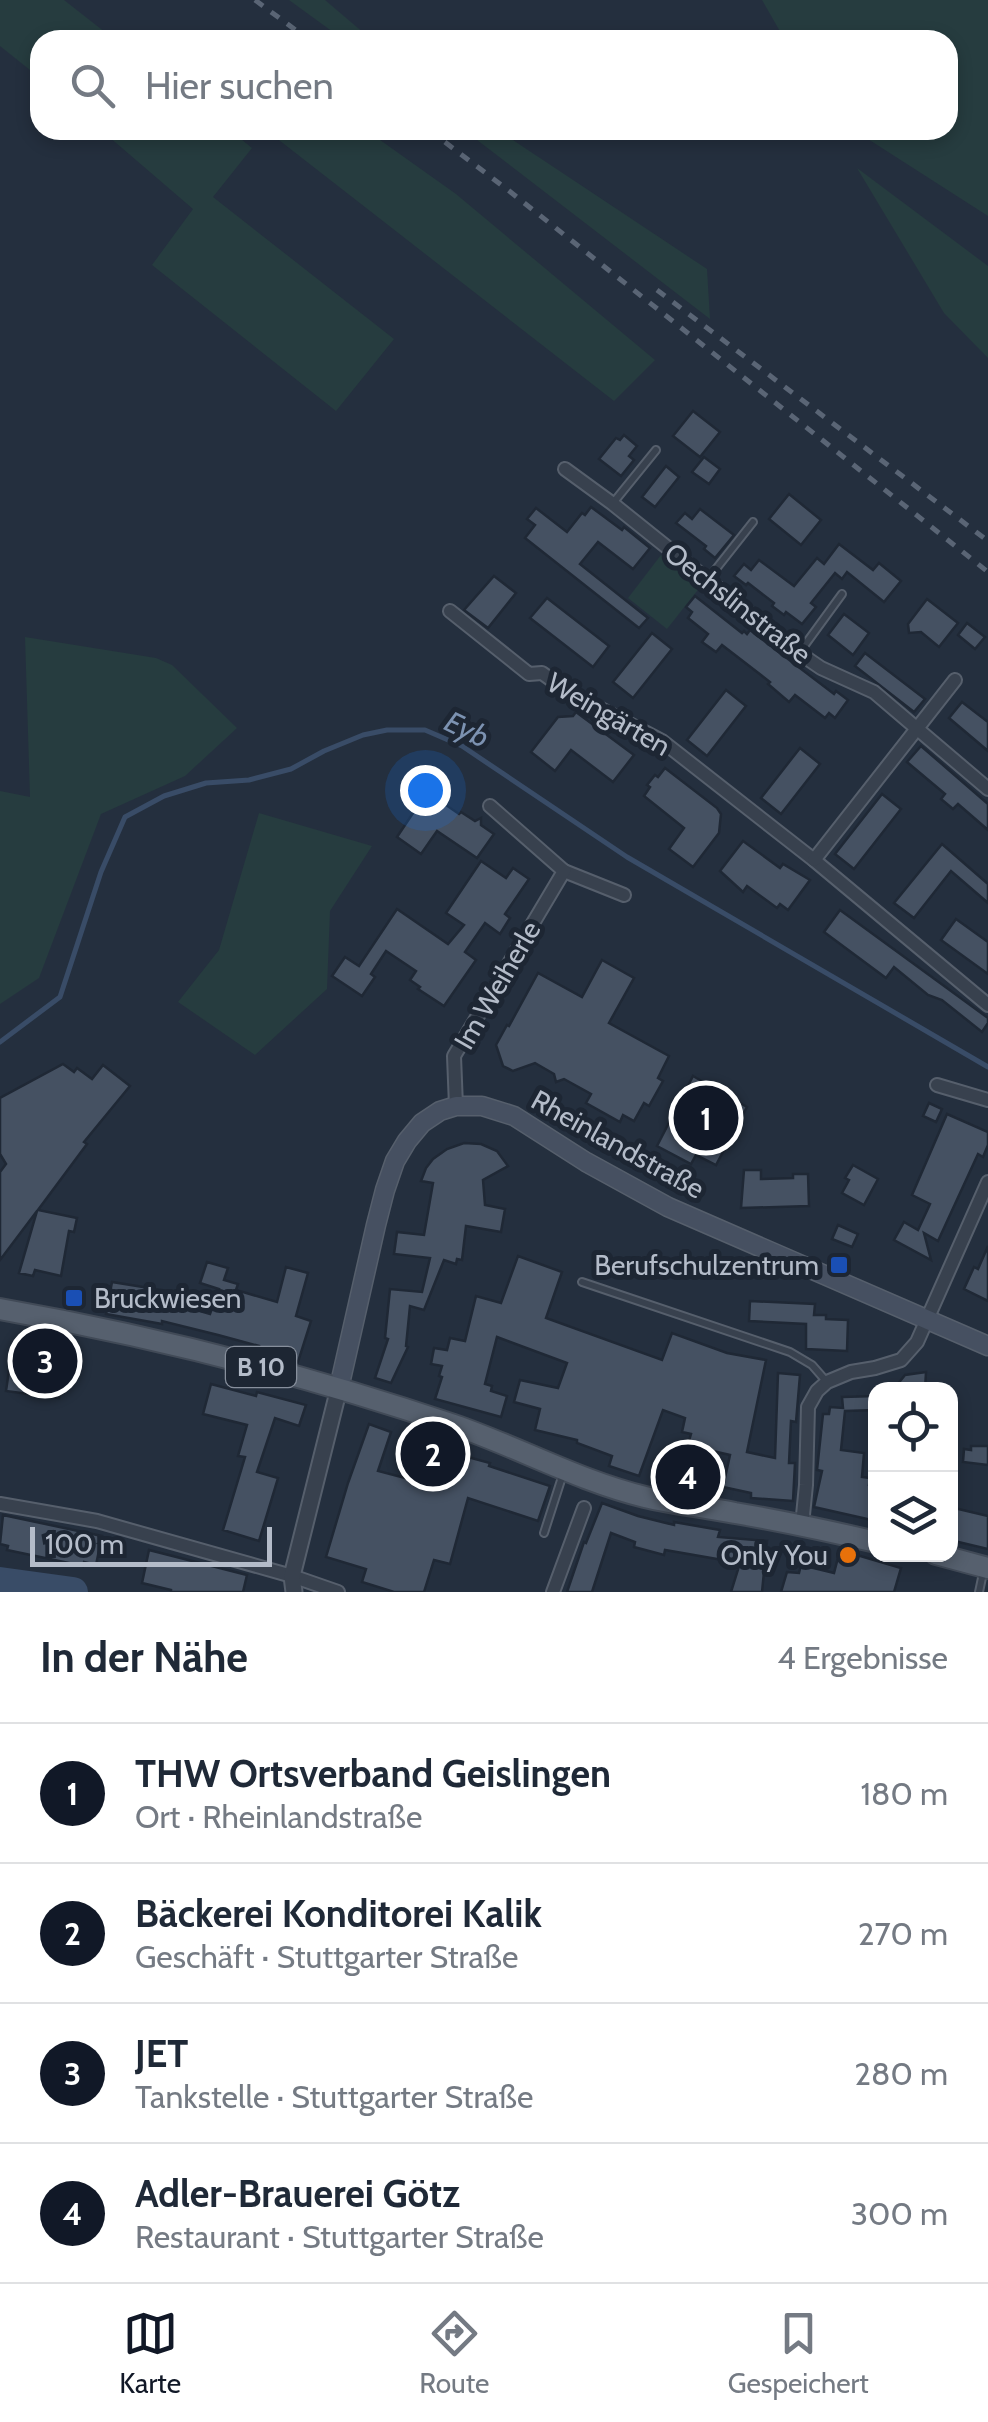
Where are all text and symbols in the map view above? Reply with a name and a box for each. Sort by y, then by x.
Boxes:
search box [30,30,958,140]
icon: search [65,58,120,113]
text: Hier suchen [145,62,334,109]
street label: Oechslinstraße [658,535,818,671]
street label: Weingärten [541,665,677,763]
water label: Eyb [439,703,495,755]
your location [400,765,451,816]
street label: Im Weiherle [447,915,547,1055]
pin: 1 [674,1080,738,1156]
street label: Rheinlandstraße [526,1082,710,1206]
place label: Berufschulzentrum [594,1248,819,1282]
marker: Berufschulzentrum [828,1254,850,1276]
place label: Bruckwiesen [94,1281,241,1315]
marker: Bruckwiesen [63,1287,85,1309]
pin: 3 [12,1324,78,1398]
road number: B 10 [226,1347,296,1387]
map controls [868,1382,958,1562]
button: locate [868,1382,958,1472]
pin: 2 [400,1416,466,1492]
pin: 4 [656,1440,720,1514]
button: layers [868,1472,958,1562]
scale bar [30,1522,272,1566]
text: 100 m [45,1527,124,1561]
place label: Only You [721,1538,828,1572]
marker: Only You [837,1544,859,1566]
text: In der Nähe [40,1631,248,1683]
text: 4 Ergebnisse [777,1638,948,1677]
text: THW Ortsverband Geislingen [135,1750,611,1797]
text: 1 [67,1774,78,1813]
text: 180 m [861,1774,948,1813]
text: Ort · Rheinlandstraße [135,1797,422,1836]
text: Bäckerei Konditorei Kalik [135,1890,542,1937]
text: 2 [64,1914,81,1953]
text: 270 m [858,1914,948,1953]
text: Geschäft · Stuttgarter Straße [135,1937,518,1976]
text: JET [135,2030,188,2077]
text: 3 [64,2054,81,2093]
text: 280 m [854,2054,948,2093]
text: Tankstelle · Stuttgarter Straße [135,2077,533,2116]
text: Adler-Brauerei Götz [135,2170,460,2217]
text: 4 [63,2194,82,2233]
text: 300 m [851,2194,948,2233]
text: Restaurant · Stuttgarter Straße [135,2217,544,2256]
tab: Karte [119,2306,181,2400]
tab: Route [419,2306,489,2400]
tab: Gespeichert [728,2306,869,2400]

